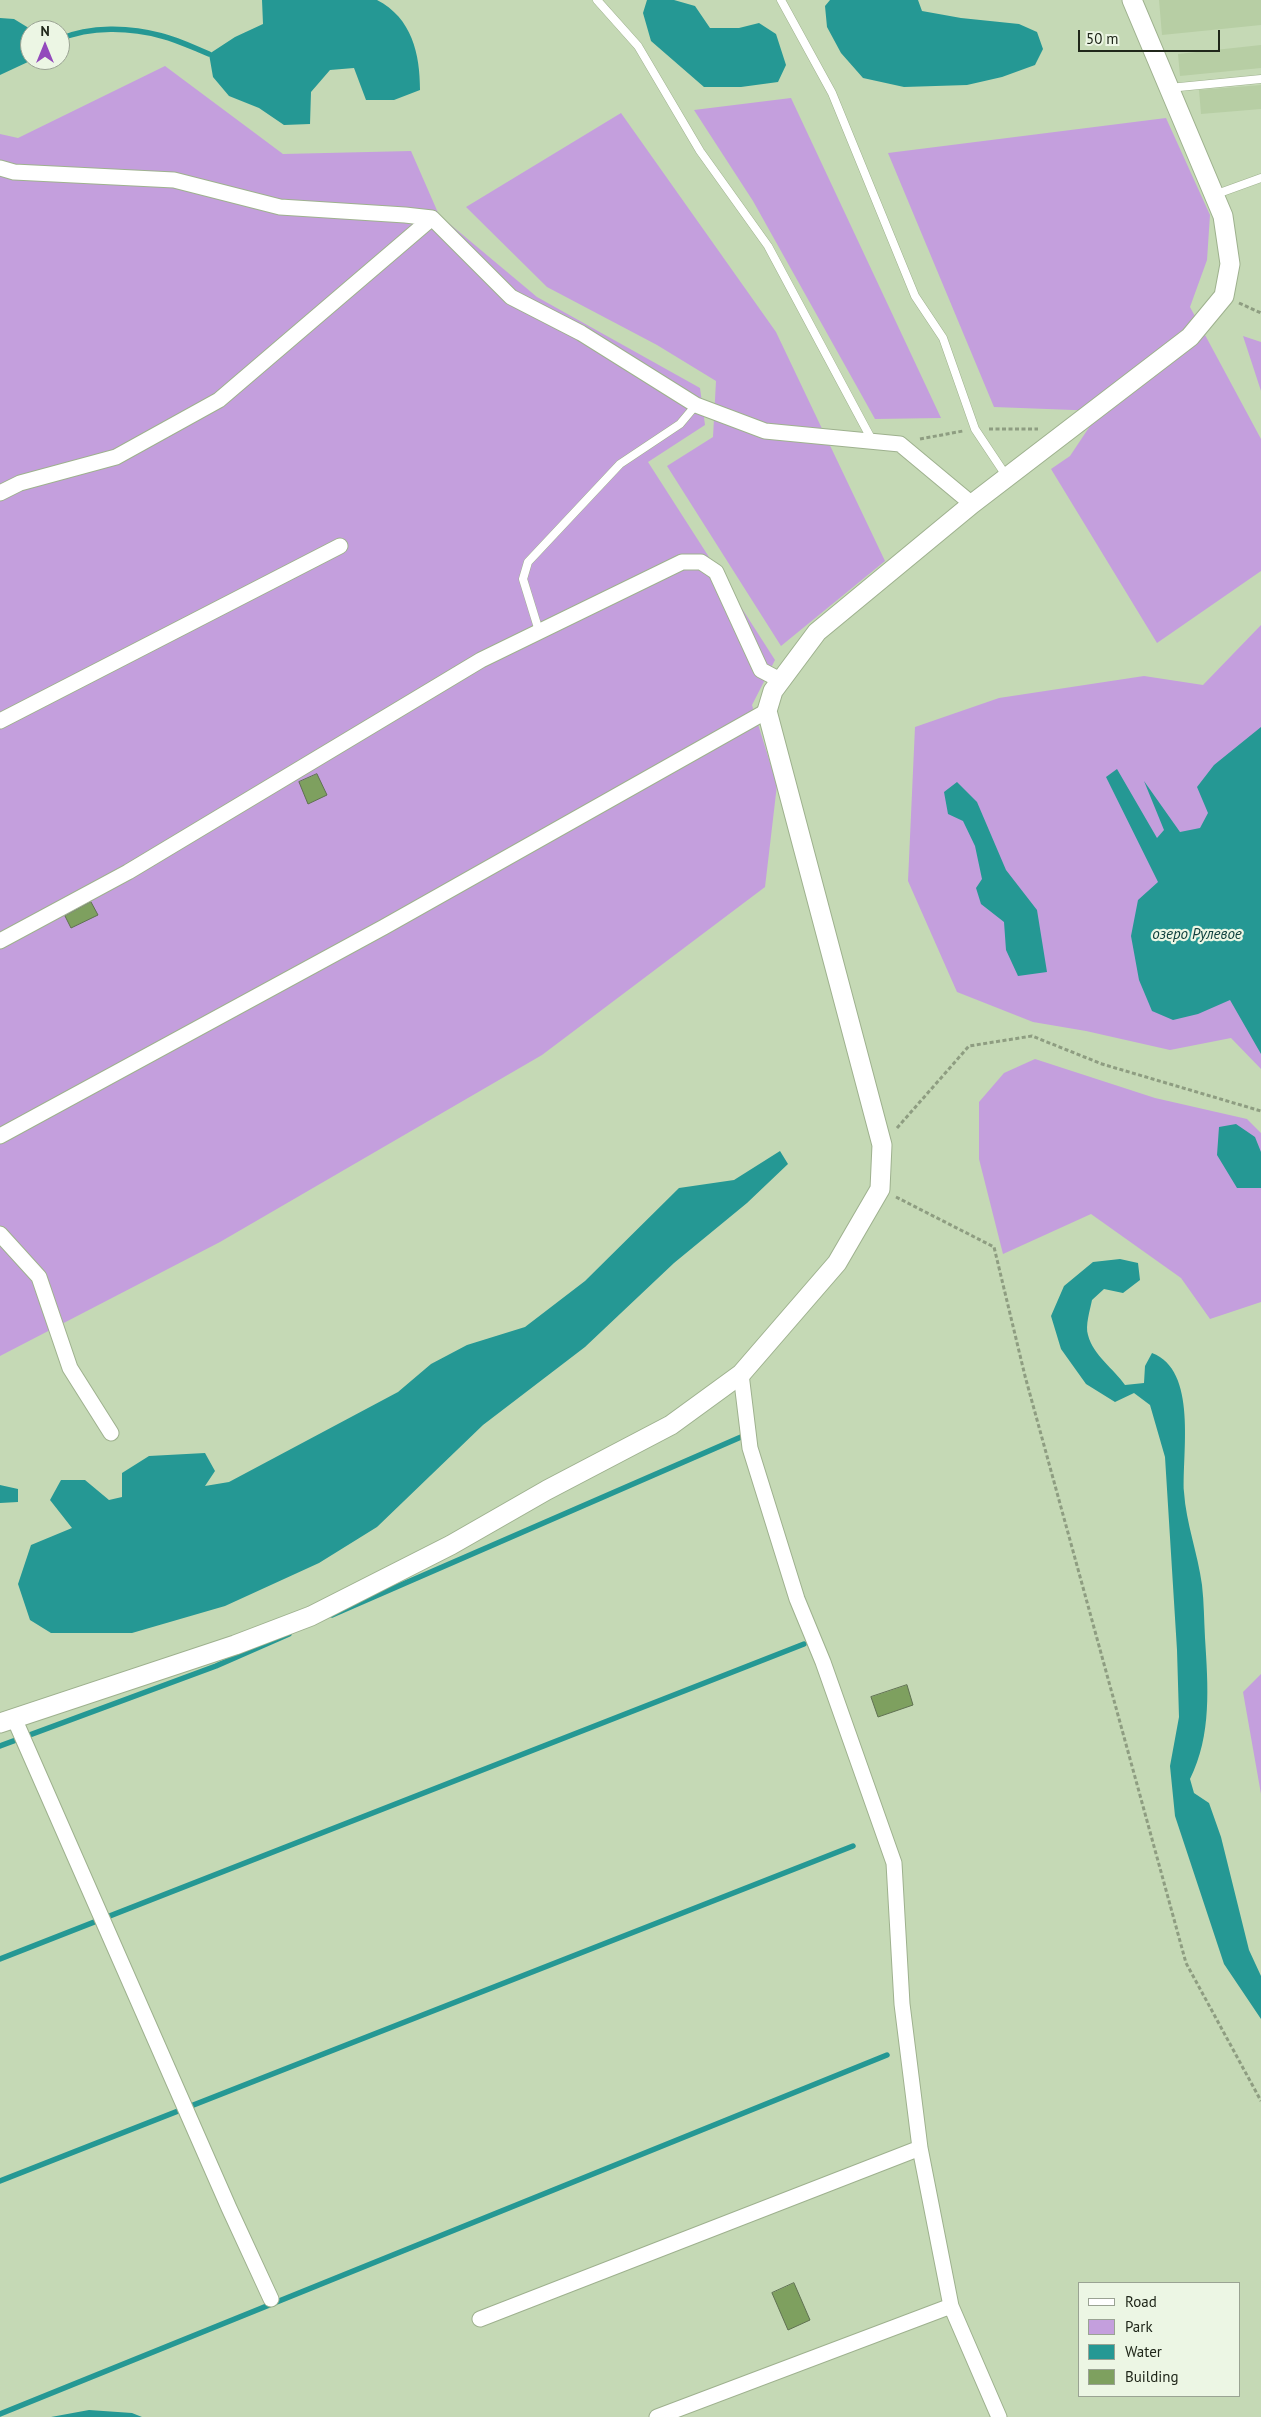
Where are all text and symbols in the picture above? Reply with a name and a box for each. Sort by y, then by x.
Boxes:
north arrow [20,20,70,70]
scale bar [1081,20,1224,52]
text: N [40,22,50,40]
text: 50 m [1086,29,1119,48]
water label: озеро Рулевое [1152,926,1242,944]
legend [1078,2282,1241,2397]
text: Road [1125,2292,1157,2311]
text: Park [1125,2317,1153,2336]
text: Water [1125,2342,1162,2361]
text: Building [1125,2367,1179,2386]

